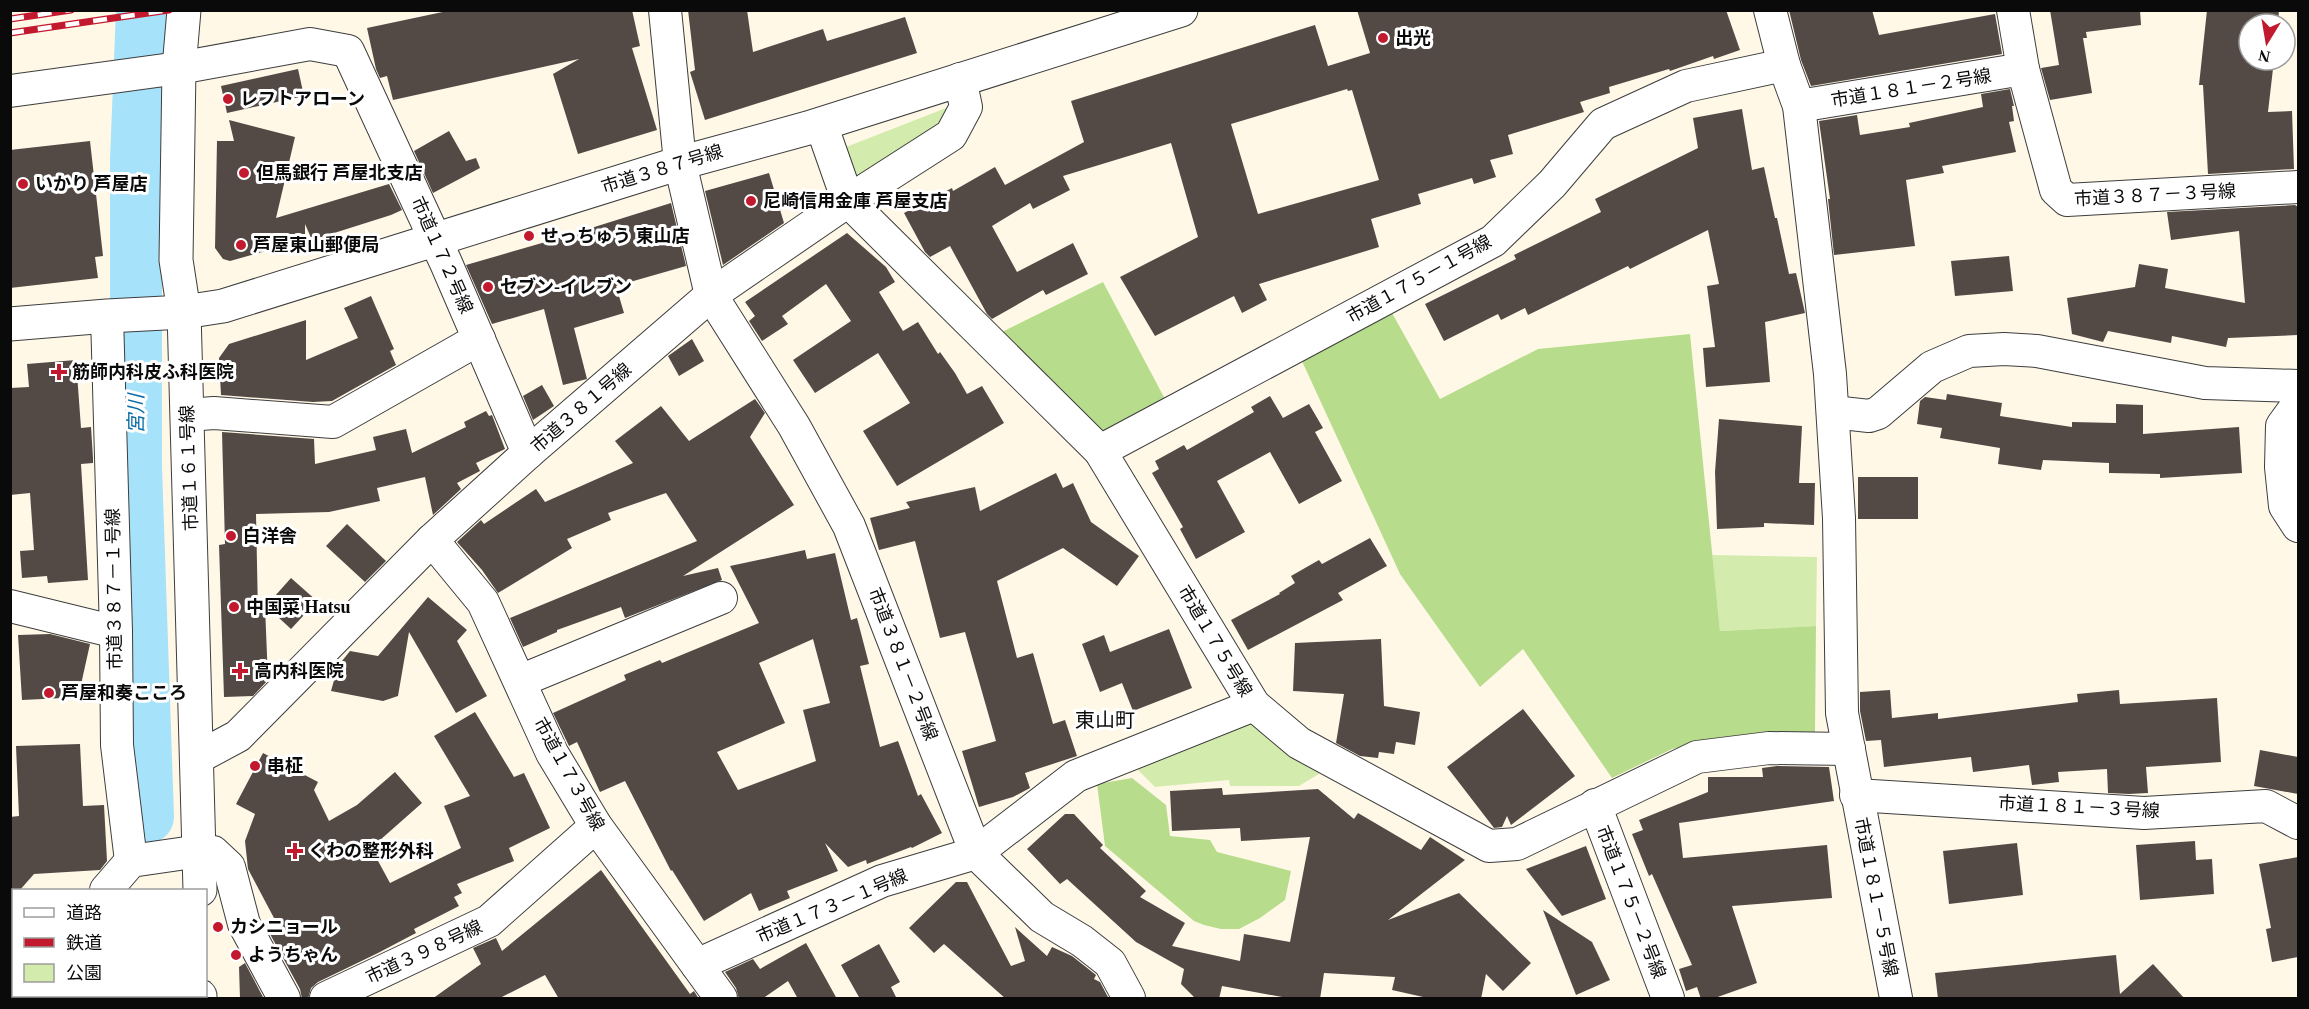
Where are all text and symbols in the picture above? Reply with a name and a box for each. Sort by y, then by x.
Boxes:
north arrow [2237,12,2297,72]
place label: 出光 [1395,28,1431,48]
marker: 出光 [1376,31,1390,45]
text: N [2257,47,2272,66]
street label: 市道１８１－２号線 [1829,65,1993,111]
place label: レフトアローン [240,89,365,109]
marker: レフトアローン [221,92,235,106]
street label: 市道３８７号線 [599,141,725,197]
place label: 但馬銀行 芦屋北支店 [256,162,423,183]
marker: 但馬銀行 芦屋北支店 [237,166,251,180]
place label: いかり 芦屋店 [35,174,148,194]
marker: いかり 芦屋店 [16,177,30,191]
street label: 市道３８７－３号線 [2074,181,2236,209]
place label: 尼崎信用金庫 芦屋支店 [763,191,948,211]
street label: 市道１７２号線 [407,193,477,317]
marker: 尼崎信用金庫 芦屋支店 [744,194,758,208]
place label: せっちゅう 東山店 [541,226,690,246]
marker: せっちゅう 東山店 [522,229,536,243]
street label: 市道１７５－１号線 [1343,231,1495,327]
place label: 芦屋東山郵便局 [253,235,379,255]
marker: 芦屋東山郵便局 [234,238,248,252]
place label: セブン-イレブン [500,277,632,297]
marker: セブン-イレブン [481,280,495,294]
street label: 市道３８１号線 [527,359,635,457]
place label: 筋師内科皮ふ科医院 [72,362,234,382]
marker: 筋師内科皮ふ科医院 [50,363,68,381]
water label: 宮川 [125,392,147,434]
street label: 市道１６１号線 [177,405,201,531]
street label: 市道３８７－１号線 [103,508,125,670]
place label: 白洋舎 [243,526,297,546]
marker: 白洋舎 [224,529,238,543]
street label: 市道１７５号線 [1174,582,1256,700]
street label: 市道３８１－２号線 [865,585,941,743]
place label: 中国菜 Hatsu [246,597,351,617]
marker: 中国菜 Hatsu [227,600,241,614]
place label: 高内科医院 [254,661,344,681]
marker: 高内科医院 [231,662,249,680]
place label: 芦屋和奏こころ [61,683,187,703]
marker: 芦屋和奏こころ [42,686,56,700]
district label: 東山町 [1075,709,1135,731]
street label: 市道１７３号線 [530,714,608,834]
place label: 串柾 [267,756,303,776]
marker: 串柾 [248,759,262,773]
street label: 市道１８１－３号線 [1998,793,2160,821]
street label: 市道１８１－５号線 [1851,816,1901,978]
street label: 市道１７５－２号線 [1593,823,1669,981]
place label: くわの整形外科 [308,841,434,861]
marker: くわの整形外科 [286,842,304,860]
street label: 市道１７３－１号線 [754,865,910,947]
legend [12,889,207,997]
text: 道路 [66,903,102,923]
street label: 市道３９８号線 [363,916,485,988]
place label: カシニョール [230,917,338,937]
marker: カシニョール [211,920,225,934]
text: 鉄道 [66,933,102,953]
place label: ようちゃん [248,945,338,965]
marker: ようちゃん [229,948,243,962]
text: 公園 [66,963,102,983]

